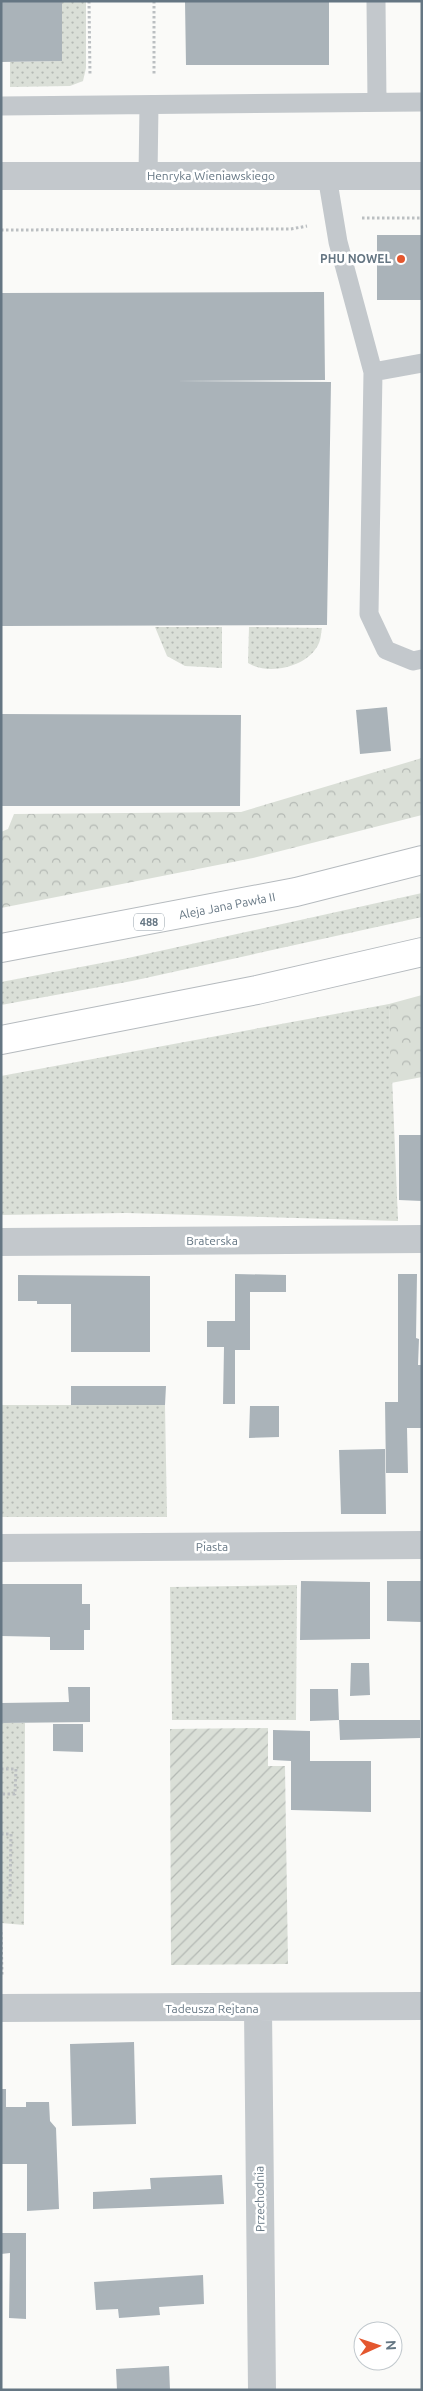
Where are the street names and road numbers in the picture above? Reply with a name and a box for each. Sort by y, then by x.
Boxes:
street label: Henryka Wieniawskiego [147,169,275,182]
street label: Aleja Jana Pawła II [178,890,276,921]
road number: 488 [134,914,164,930]
street label: Braterska [186,1234,238,1247]
street label: Piasta [196,1540,228,1553]
street label: Tadeusza Rejtana [165,2002,259,2015]
street label: Przechodnia [252,2166,267,2232]

